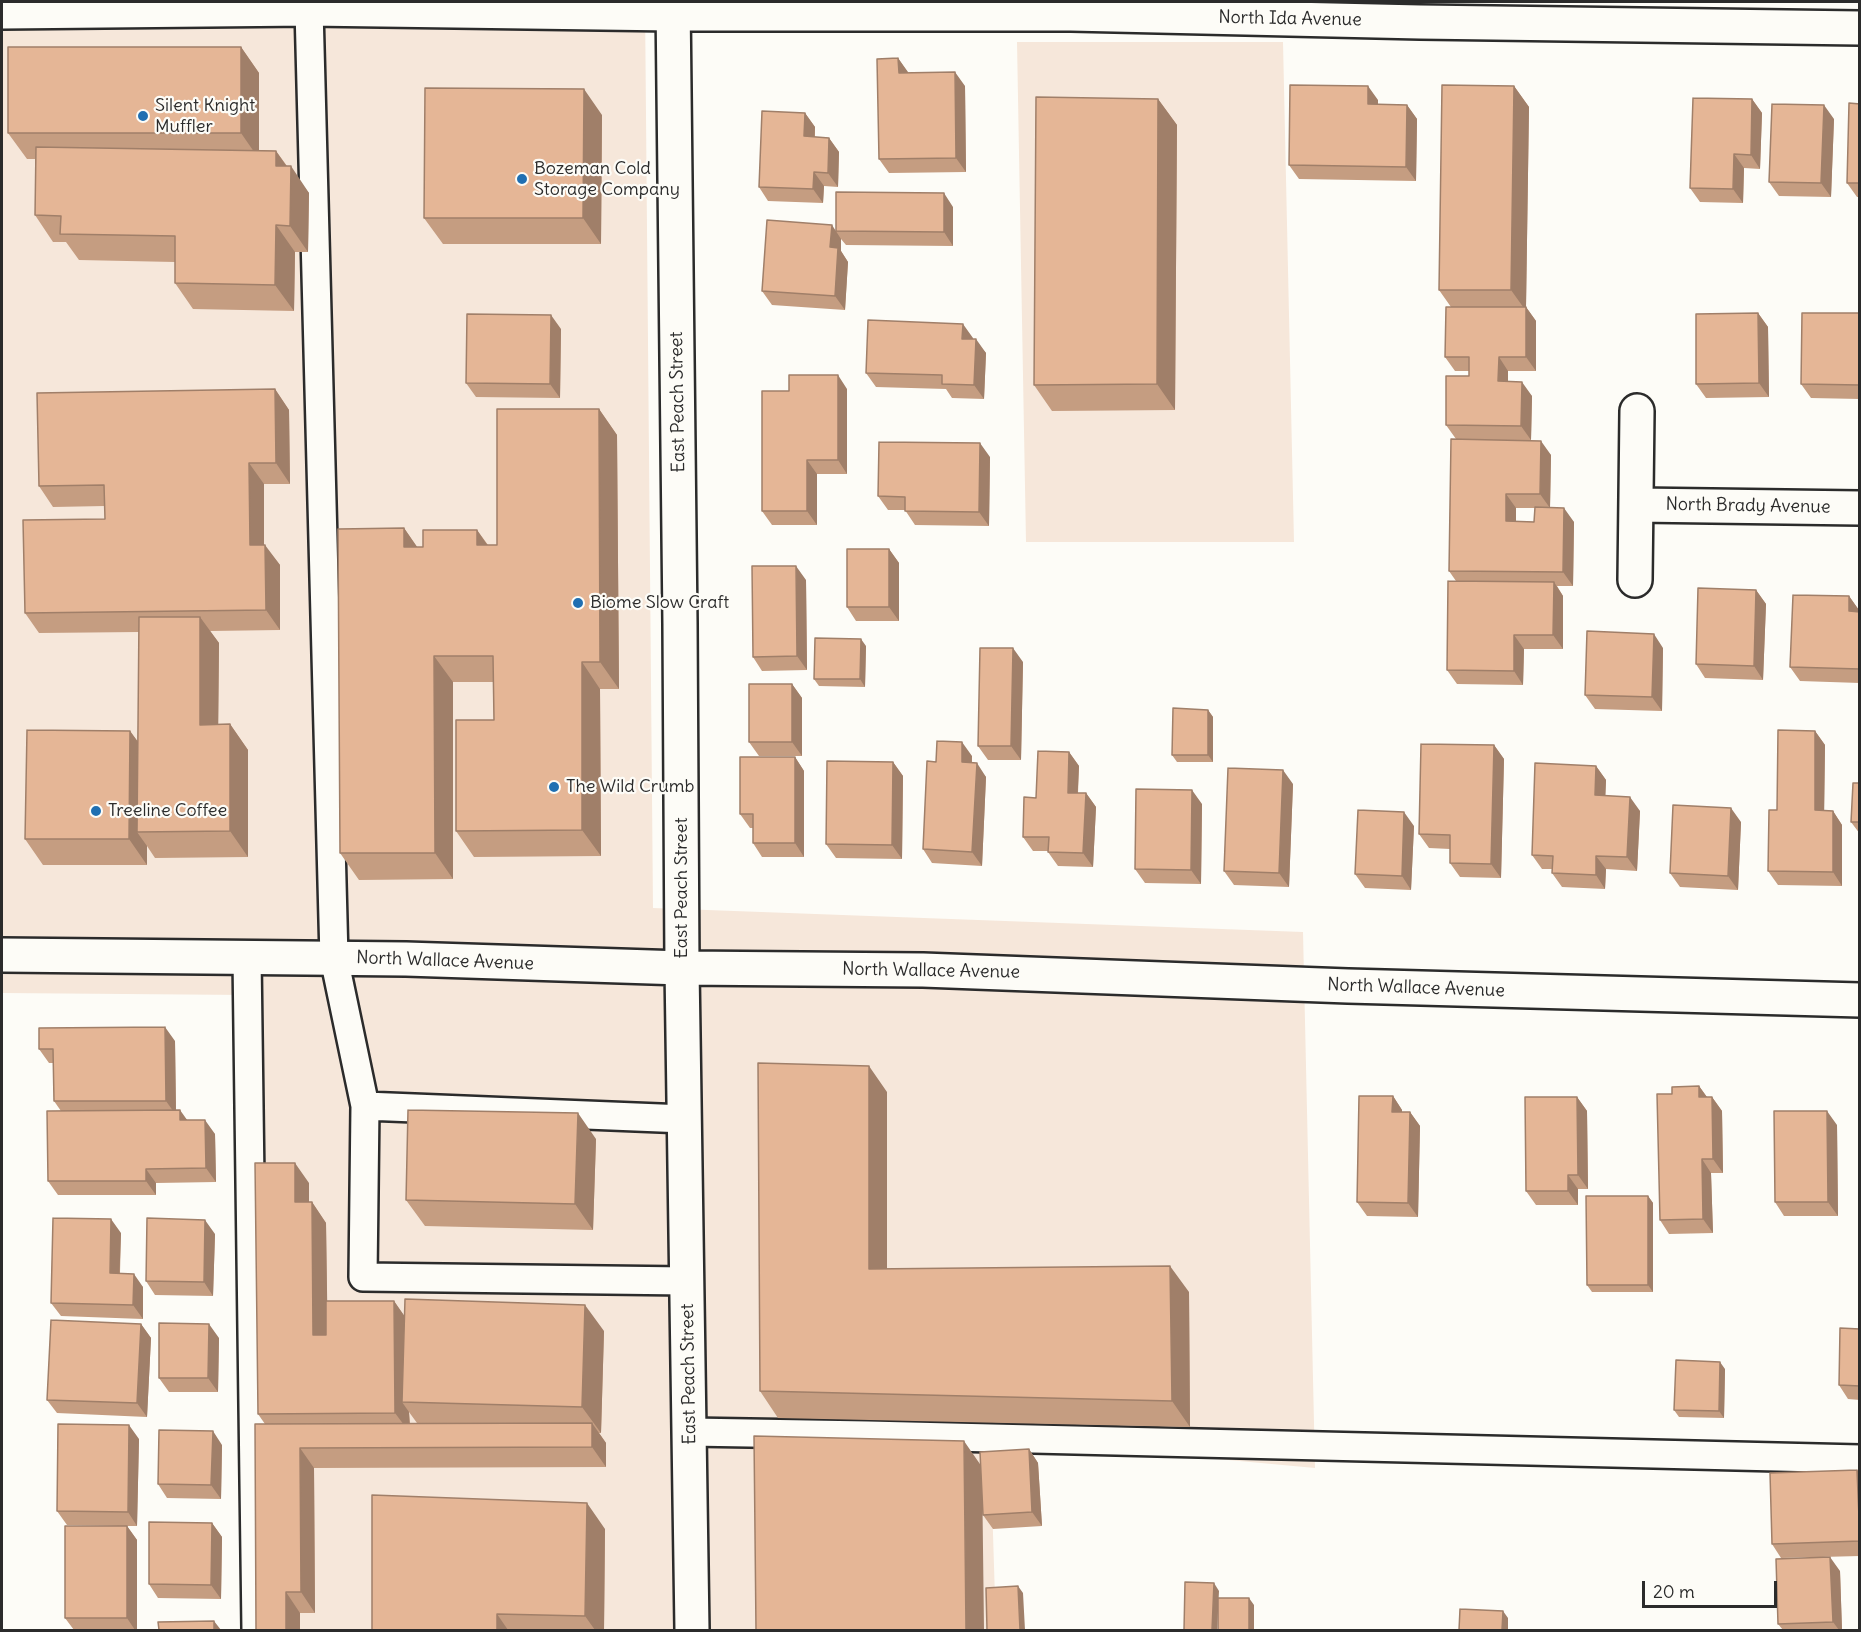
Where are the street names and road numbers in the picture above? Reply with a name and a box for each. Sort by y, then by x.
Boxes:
street label: North Ida Avenue [1218,7,1362,31]
street label: East Peach Street [666,331,690,473]
street label: North Brady Avenue [1665,494,1831,518]
street label: East Peach Street [671,817,693,959]
street label: North Wallace Avenue [356,947,534,975]
street label: North Wallace Avenue [842,959,1020,983]
street label: North Wallace Avenue [1327,974,1505,1002]
street label: East Peach Street [677,1303,701,1445]

